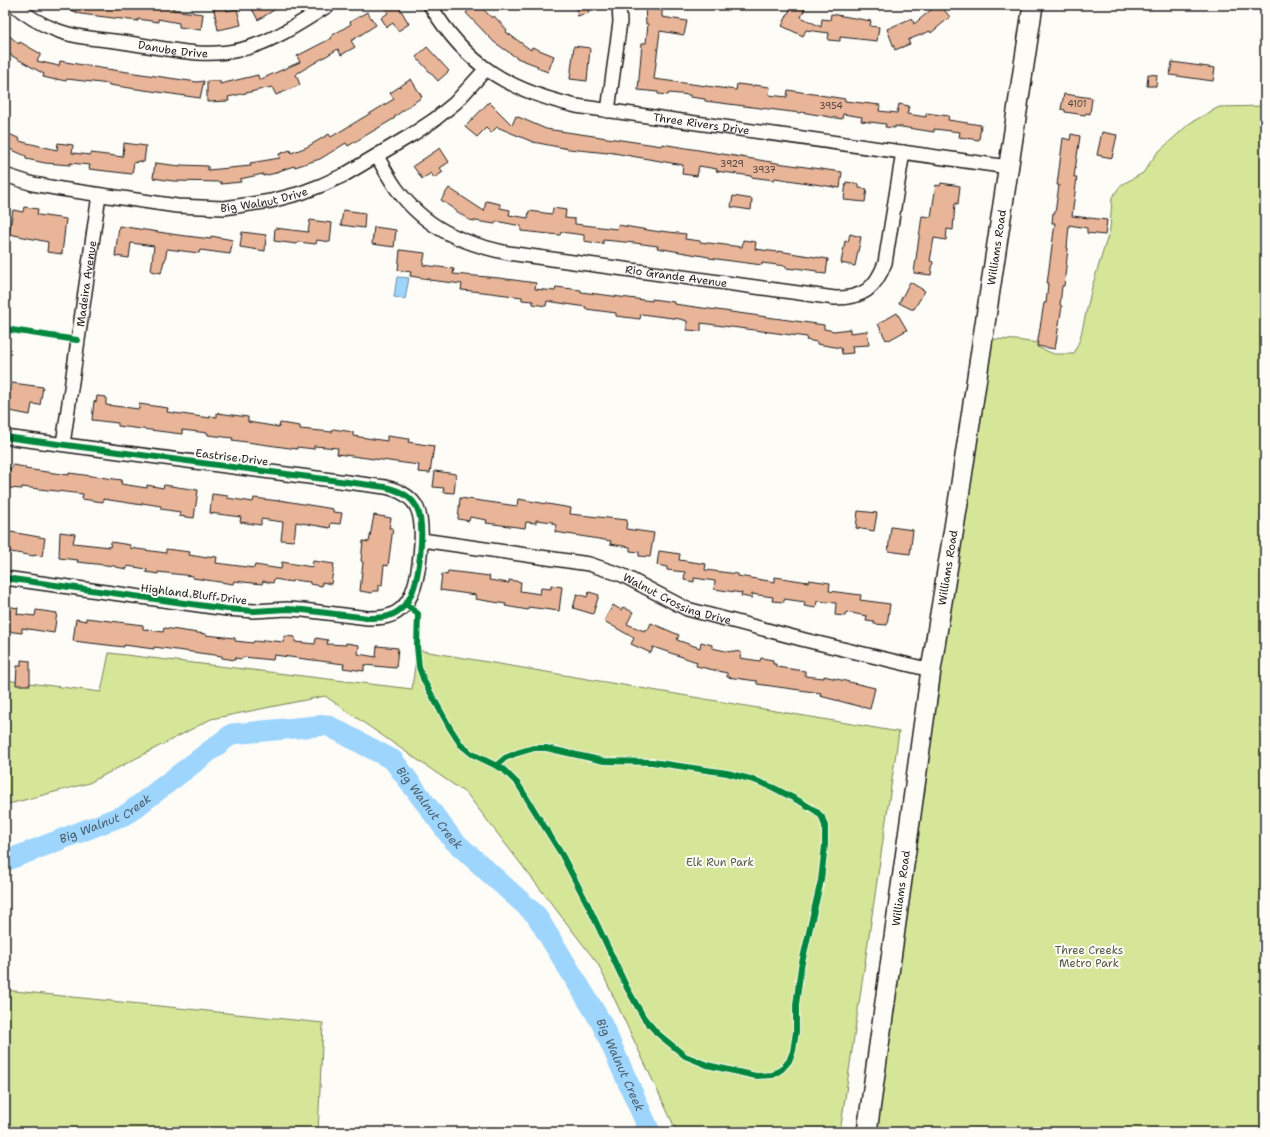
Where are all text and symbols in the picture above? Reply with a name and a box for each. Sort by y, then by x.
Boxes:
street label: Danube Drive [137,38,208,61]
house number: 4101 [1067,98,1087,110]
house number: 3954 [819,100,843,112]
street label: Three Rivers Drive [652,110,750,138]
house number: 3929 [720,158,744,170]
house number: 3937 [752,164,776,176]
street label: Big Walnut Drive [220,184,310,216]
street label: Williams Road [984,209,1010,286]
street label: Madeira Avenue [73,240,100,328]
street label: Rio Grande Avenue [624,262,728,291]
street label: Eastrise Drive [195,446,269,469]
street label: Williams Road [935,529,962,607]
street label: Walnut Crossing Drive [620,570,733,628]
street label: Highland Bluff Drive [140,581,248,608]
water label: Big Walnut Creek [393,763,466,853]
water label: Big Walnut Creek [57,790,155,847]
street label: Williams Road [889,850,914,927]
park label: Elk Run Park [686,855,754,870]
park label: Three Creeks Metro Park [1055,943,1123,971]
water label: Big Walnut Creek [592,1016,648,1114]

